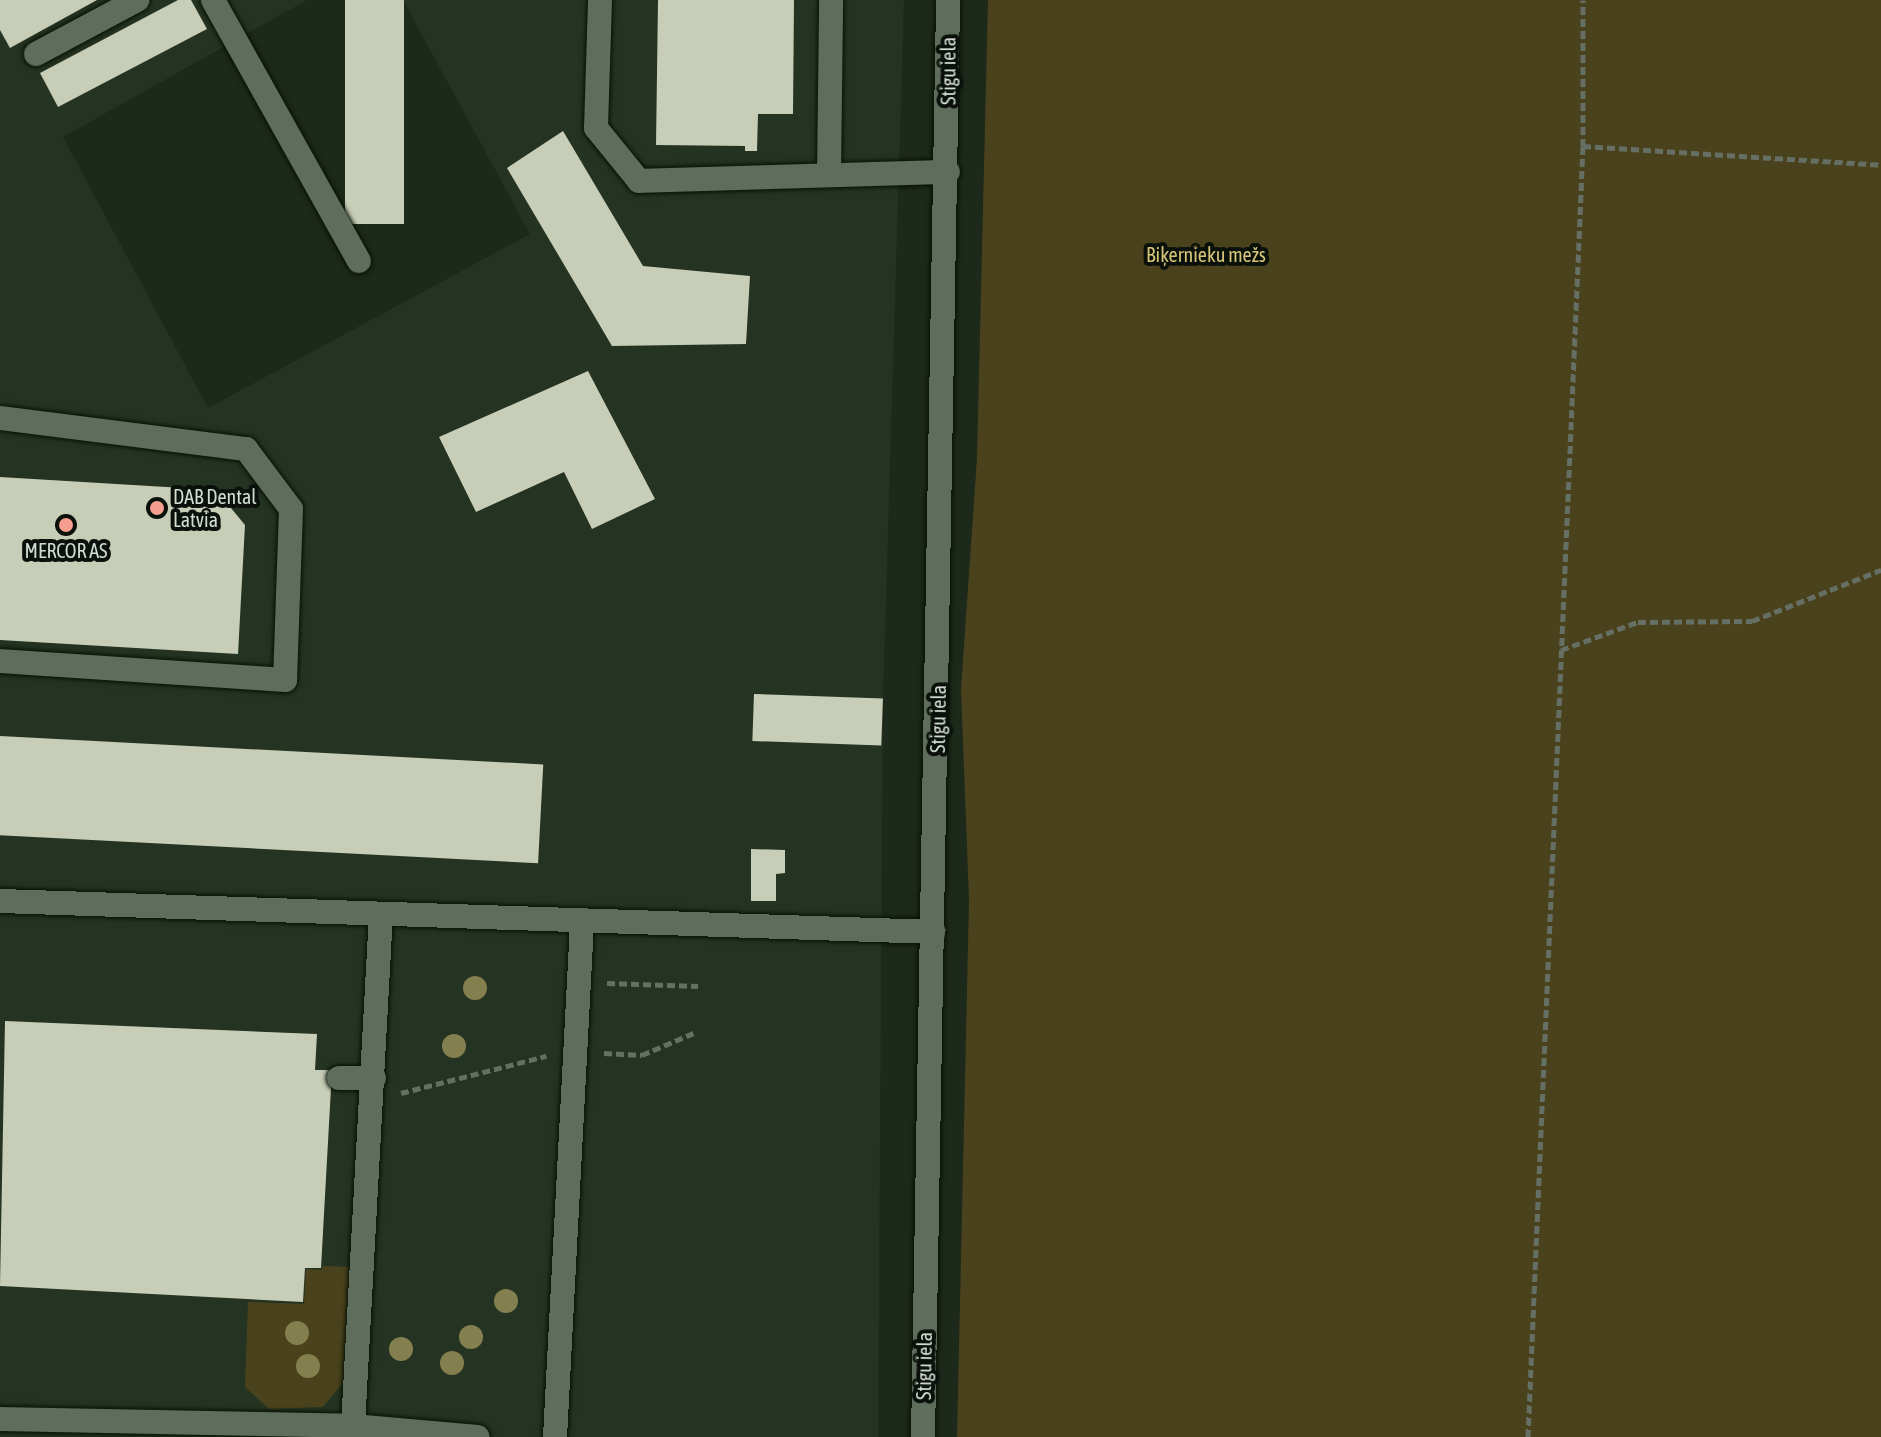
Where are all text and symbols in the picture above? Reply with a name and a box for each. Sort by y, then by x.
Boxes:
street label: Stigu iela [936,37,960,105]
park label: Biķernieku mežs [1146,242,1266,266]
place label: DAB Dental Latvia [173,484,257,531]
marker: DAB Dental Latvia [148,499,166,517]
marker: MERCOR AS [57,516,75,534]
place label: MERCOR AS [25,538,107,562]
street label: Stigu iela [925,685,951,753]
street label: Stigu iela [911,1332,937,1400]

